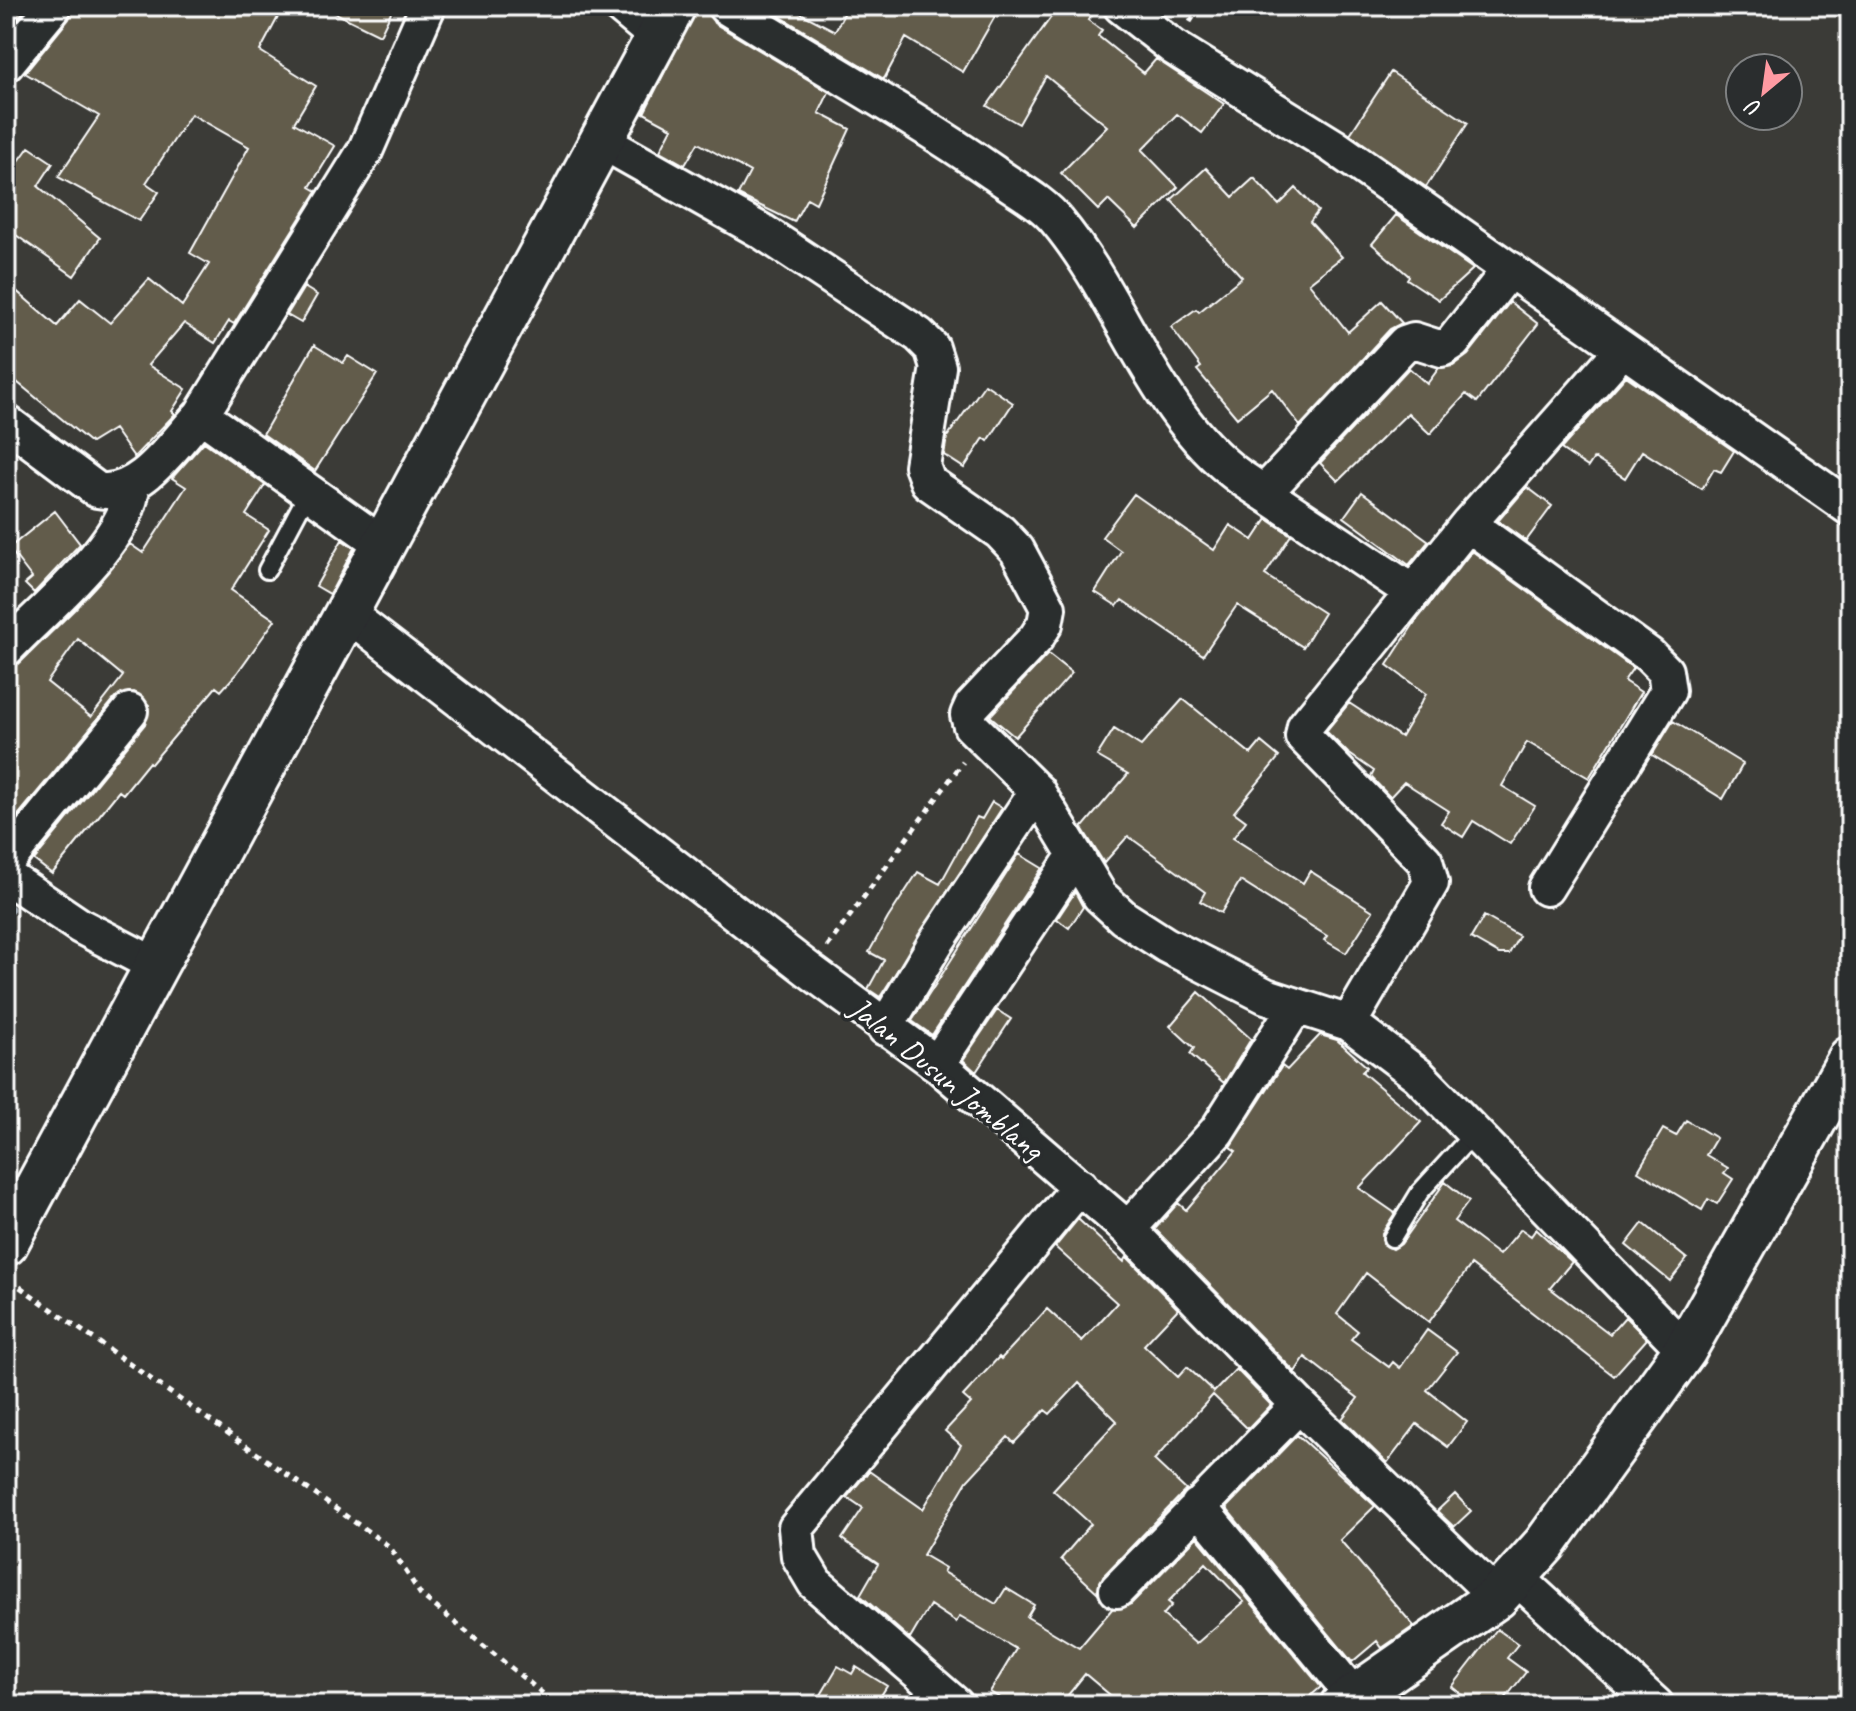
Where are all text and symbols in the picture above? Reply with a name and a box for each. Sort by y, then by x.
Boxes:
north arrow [1724,52,1804,132]
text: U [1740,92,1766,123]
street label: Jalan Dusun Jomblang [840,986,1053,1170]

